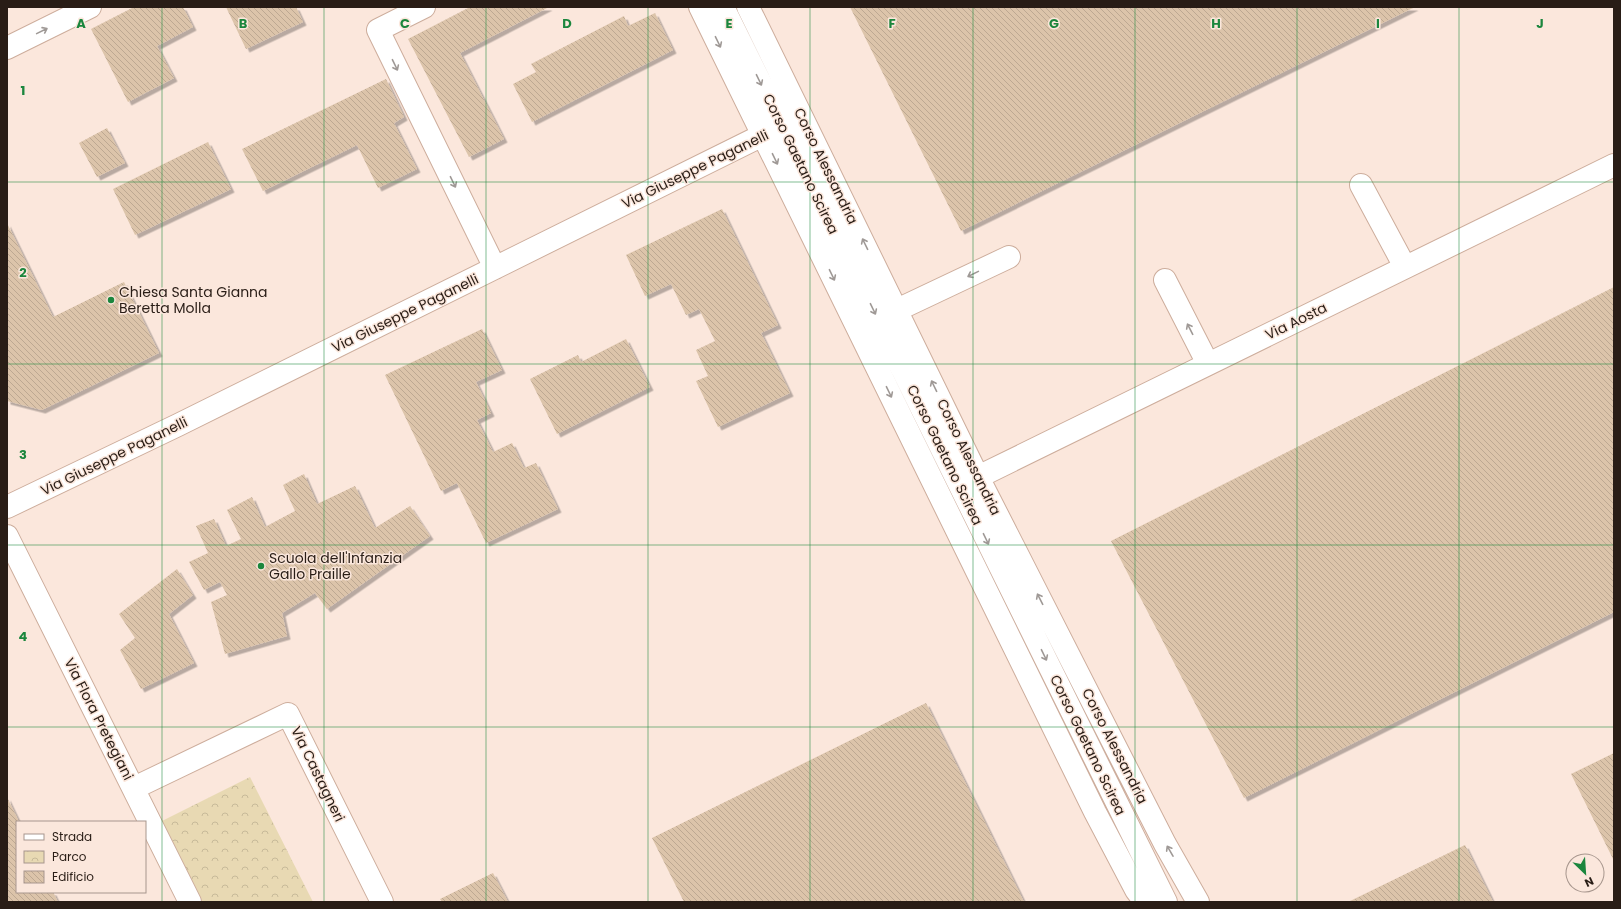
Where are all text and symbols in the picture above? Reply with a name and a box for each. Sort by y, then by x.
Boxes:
text: A [76,14,86,33]
text: B [239,14,248,33]
text: C [400,14,410,33]
text: D [562,14,572,33]
text: E [725,14,733,33]
text: F [888,14,896,33]
text: G [1049,14,1059,33]
text: H [1211,14,1221,33]
text: I [1376,14,1380,33]
text: J [1536,14,1544,33]
one-way arrow [36,26,48,34]
one-way arrow [714,36,722,48]
one-way arrow [392,59,400,71]
one-way arrow [756,73,763,85]
text: 1 [21,81,25,100]
street label: Corso Gaetano Scirea [758,91,844,237]
street label: Corso Alessandria [789,104,863,228]
street label: Via Giuseppe Paganelli [618,125,772,213]
one-way arrow [772,152,779,164]
one-way arrow [449,176,457,188]
one-way arrow [860,238,868,250]
text: 2 [19,263,27,282]
street label: Via Giuseppe Paganelli [328,269,482,357]
one-way arrow [829,269,836,281]
one-way arrow [968,271,980,278]
place label: Chiesa Santa Gianna Beretta Molla [119,282,268,318]
marker: Chiesa Santa Gianna Beretta Molla [106,295,116,305]
street label: Via Aosta [1262,297,1330,345]
one-way arrow [870,303,877,315]
one-way arrow [1186,323,1193,335]
one-way arrow [930,380,937,392]
street label: Corso Gaetano Scirea [902,382,988,528]
one-way arrow [886,386,893,398]
street label: Corso Alessandria [932,395,1006,519]
street label: Via Giuseppe Paganelli [37,412,191,500]
text: 3 [19,445,27,464]
one-way arrow [983,532,990,544]
place label: Scuola dell'Infanzia Gallo Praille [269,548,402,584]
marker: Scuola dell'Infanzia Gallo Praille [256,561,266,571]
one-way arrow [1036,593,1043,605]
text: 4 [19,627,28,646]
one-way arrow [1041,649,1048,661]
street label: Via Flora Pretegiani [60,655,138,783]
street label: Corso Gaetano Scirea [1045,672,1131,818]
street label: Corso Alessandria [1077,685,1153,807]
street label: Via Castagneri [286,723,350,825]
legend [16,821,146,893]
text: Strada [52,828,92,845]
one-way arrow [1165,846,1173,858]
text: Parco [52,848,87,865]
north arrow [1565,853,1605,893]
text: Edificio [52,868,94,885]
text: N [1582,873,1596,891]

